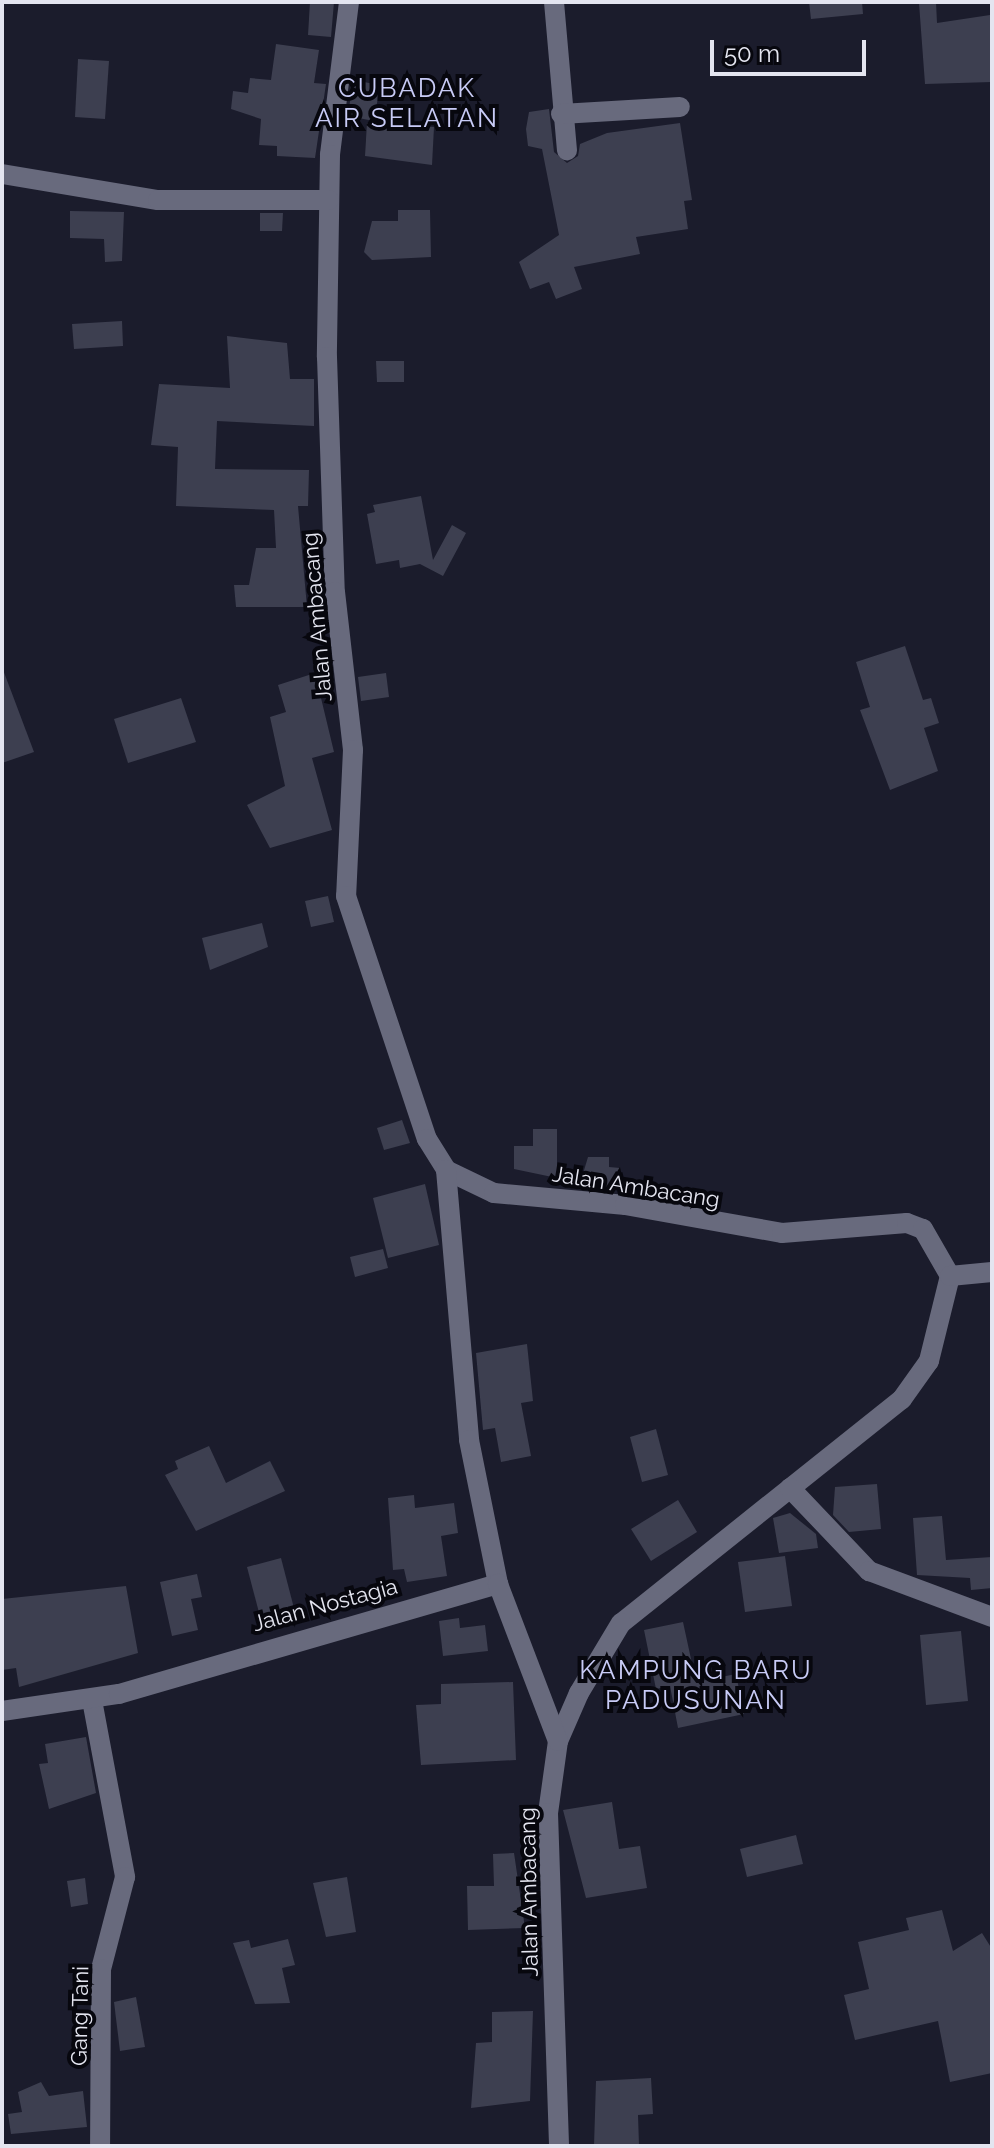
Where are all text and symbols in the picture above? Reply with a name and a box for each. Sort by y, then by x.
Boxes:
scale bar [714,24,870,74]
text: 50 m [724,39,780,68]
district label: CUBADAK AIR SELATAN [315,73,499,134]
street label: Jalan Ambacang [296,531,338,703]
street label: Jalan Ambacang [550,1161,722,1213]
street label: Jalan Nostagia [250,1573,400,1637]
district label: KAMPUNG BARU PADUSUNAN [579,1655,813,1716]
street label: Jalan Ambacang [514,1807,544,1977]
street label: Gang Tani [66,1966,94,2066]

